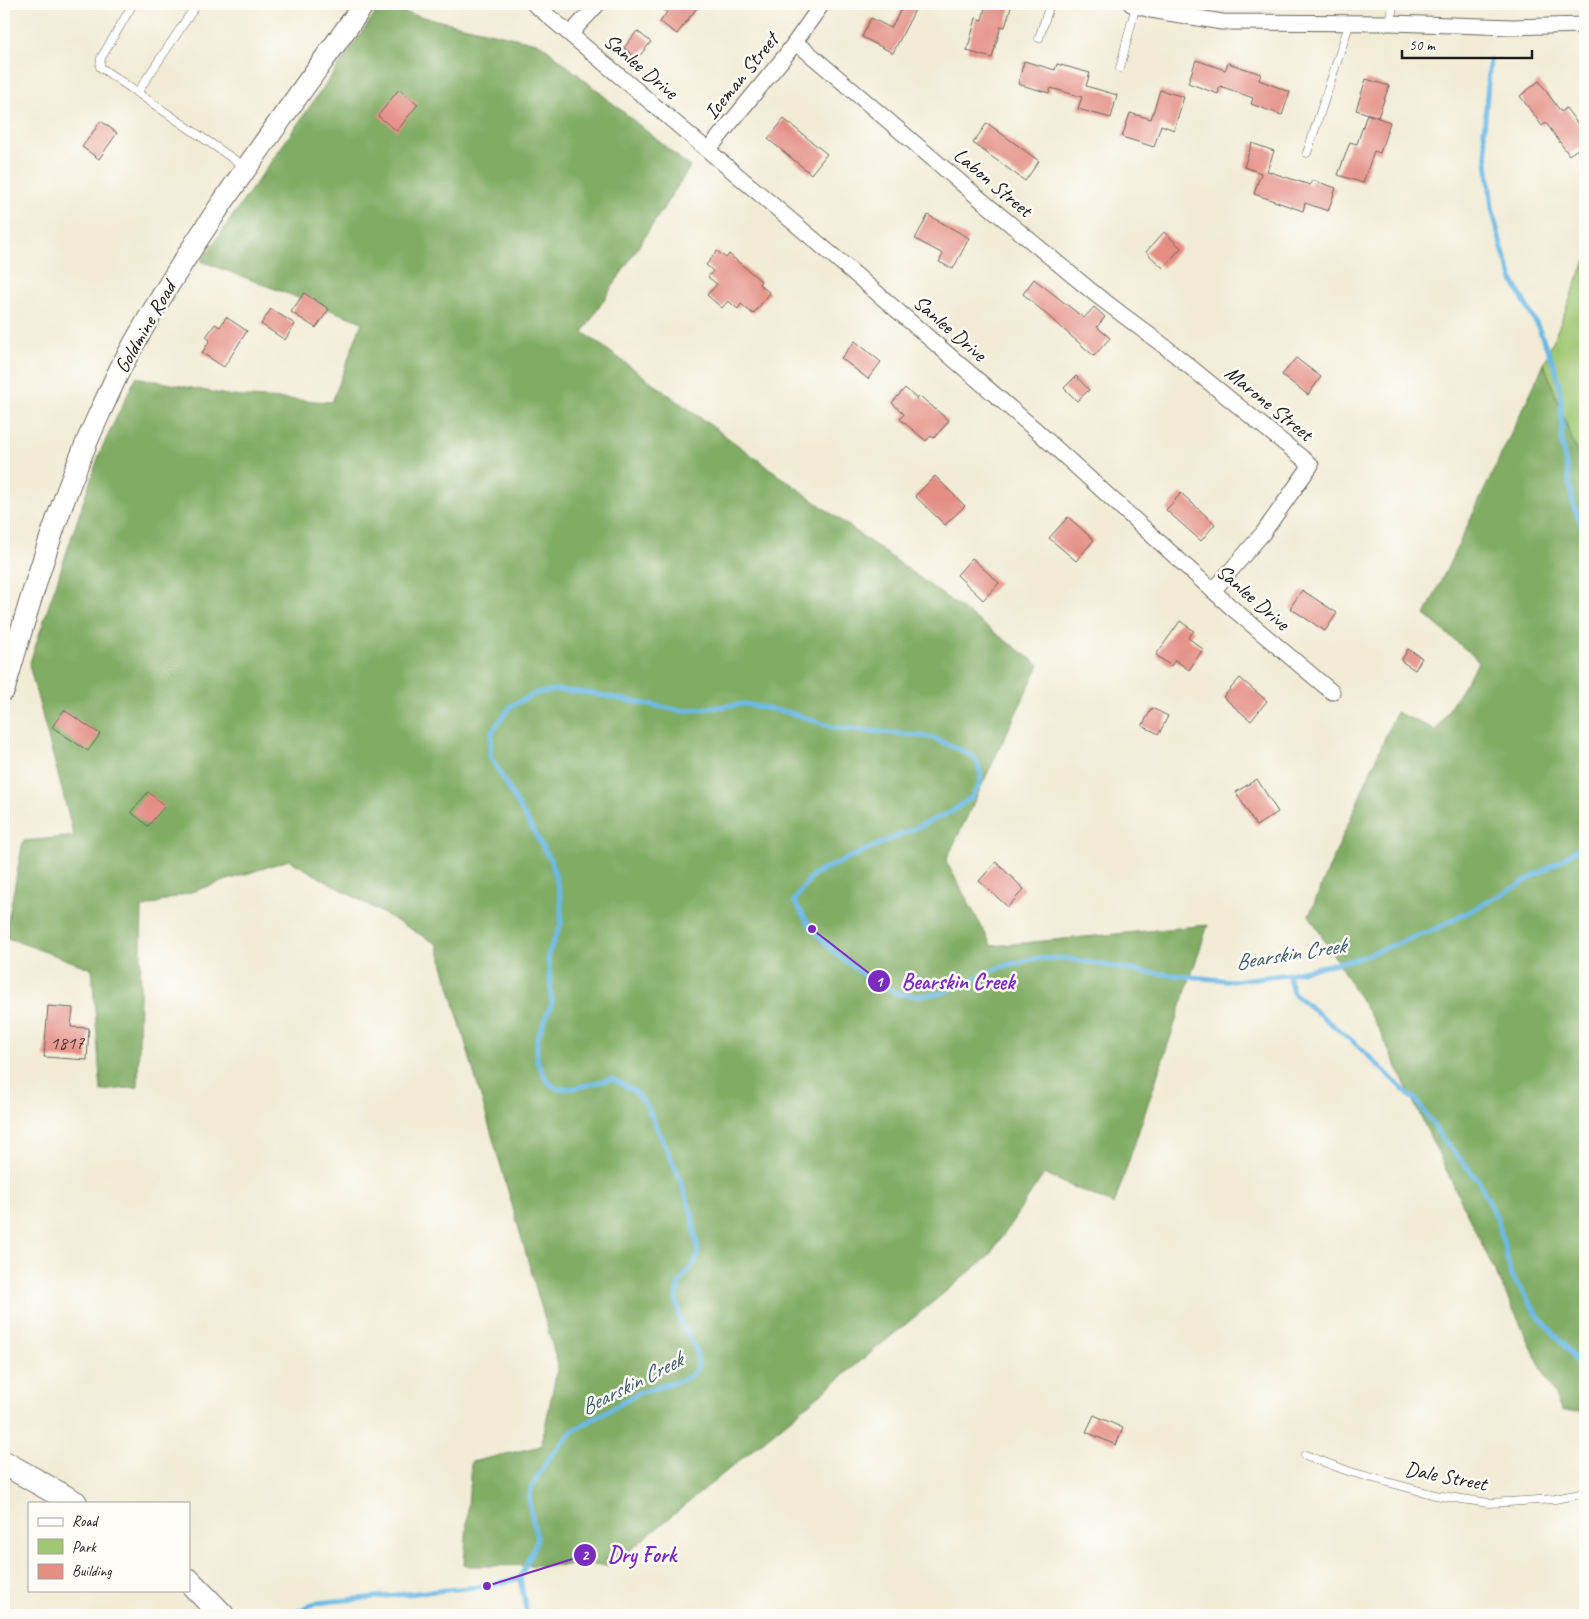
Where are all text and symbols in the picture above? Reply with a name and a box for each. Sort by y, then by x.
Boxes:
street label: Iceman Street [698,25,786,125]
street label: Sanlee Drive [599,28,684,105]
scale bar [1402,28,1532,60]
text: 50 m [1409,36,1436,55]
street label: Labon Street [948,142,1039,224]
street label: Goldmine Road [108,273,184,378]
street label: Sanlee Drive [908,289,993,368]
street label: Marone Street [1220,360,1320,448]
street label: Sanlee Drive [1211,558,1296,637]
water label: Bearskin Creek [1233,931,1351,976]
callout: Bearskin Creek [867,963,1025,1000]
text: Bearskin Creek [902,968,1016,996]
text: 1 [876,973,885,992]
house number: 1817 [50,1031,86,1055]
water label: Bearskin Creek [576,1344,691,1422]
street label: Dale Street [1403,1455,1491,1497]
legend [28,1502,190,1592]
text: Road [72,1512,99,1531]
callout: Dry Fork [573,1536,686,1573]
text: Park [72,1538,97,1557]
text: Dry Fork [608,1541,678,1569]
text: 2 [582,1546,590,1565]
text: Building [72,1562,112,1581]

